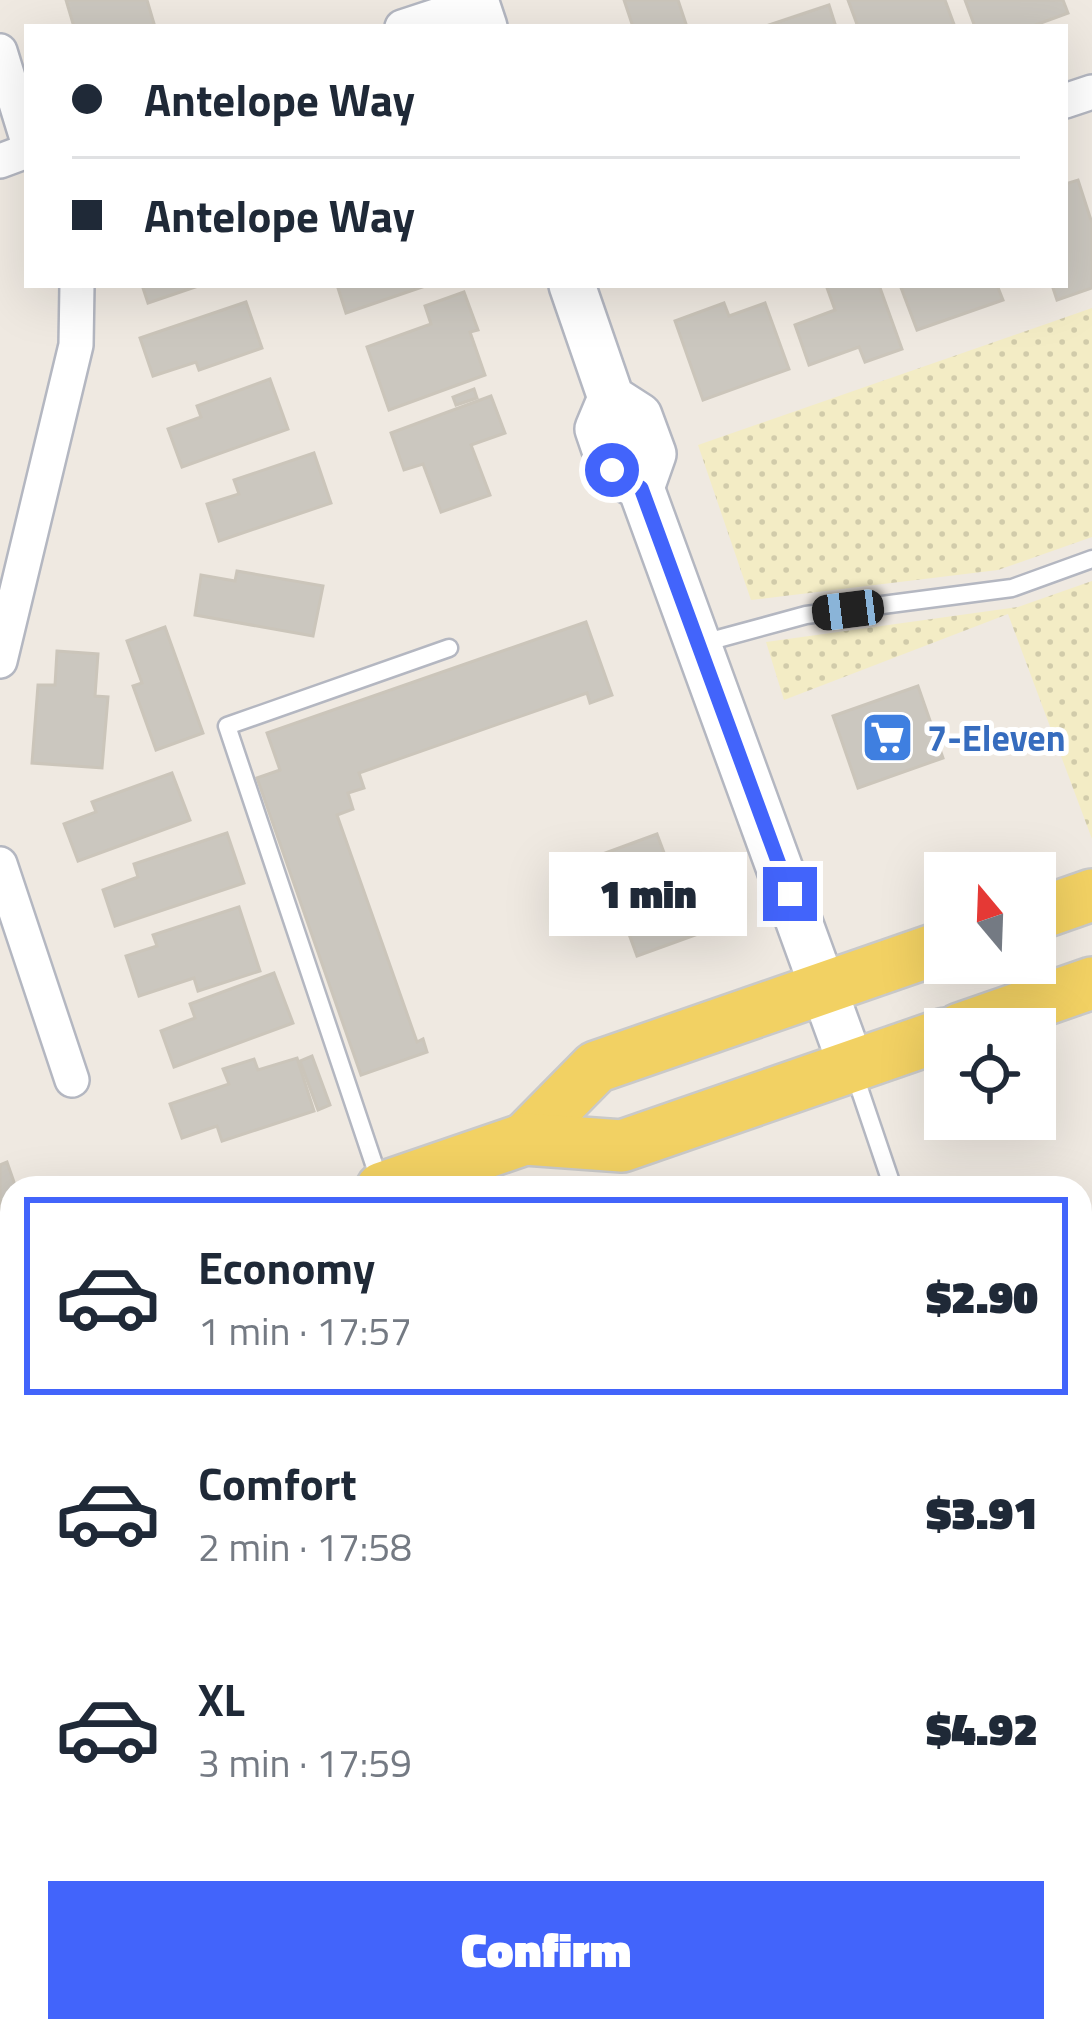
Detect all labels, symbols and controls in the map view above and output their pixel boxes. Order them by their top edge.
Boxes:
text: Antelope Way [144,65,415,133]
text: Antelope Way [144,181,415,249]
route start [585,443,639,497]
car [810,588,886,632]
supermarket icon: 7-Eleven [860,709,916,765]
place label: 7-Eleven [927,710,1066,765]
callout: 1 min [550,852,748,936]
north arrow [924,852,1056,984]
map controls [924,852,1056,1140]
text: 1 min [600,864,696,923]
route end [763,867,817,921]
button: locate [924,1008,1056,1140]
text: Economy [198,1233,375,1301]
icon: car [54,1242,162,1350]
text: $2.90 [926,1262,1038,1330]
text: 1 min · 17:57 [198,1301,412,1360]
text: Comfort [198,1449,357,1517]
icon: car [54,1458,162,1566]
text: $3.91 [926,1478,1038,1546]
text: 2 min · 17:58 [198,1517,412,1576]
text: XL [198,1665,245,1733]
icon: car [54,1674,162,1782]
text: $4.92 [926,1694,1038,1762]
text: 3 min · 17:59 [198,1733,412,1792]
button: Confirm [48,1881,1044,2019]

